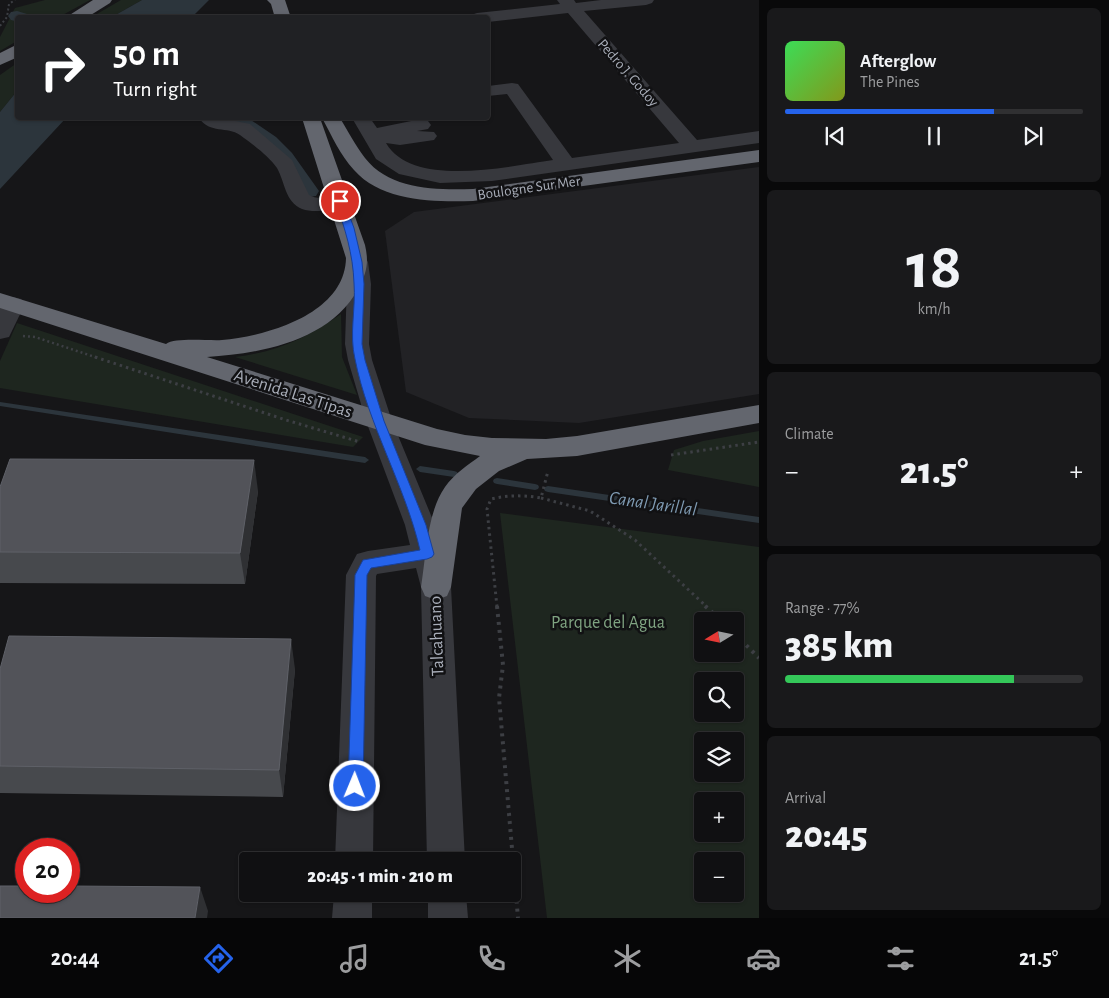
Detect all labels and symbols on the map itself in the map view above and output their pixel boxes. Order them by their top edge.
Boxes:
street label: Pedro J. Godoy [595,36,662,110]
street label: Boulogne Sur Mer [477,173,582,203]
pin [319,180,361,222]
street label: Avenida Las Tipas [232,366,354,422]
water label: Canal Jarillal [608,488,698,520]
street label: Talcahuano [427,595,447,676]
north arrow [694,612,744,662]
park label: Parque del Agua [551,614,665,632]
position arrow [328,759,380,811]
speed limit sign: 20 [15,838,80,903]

